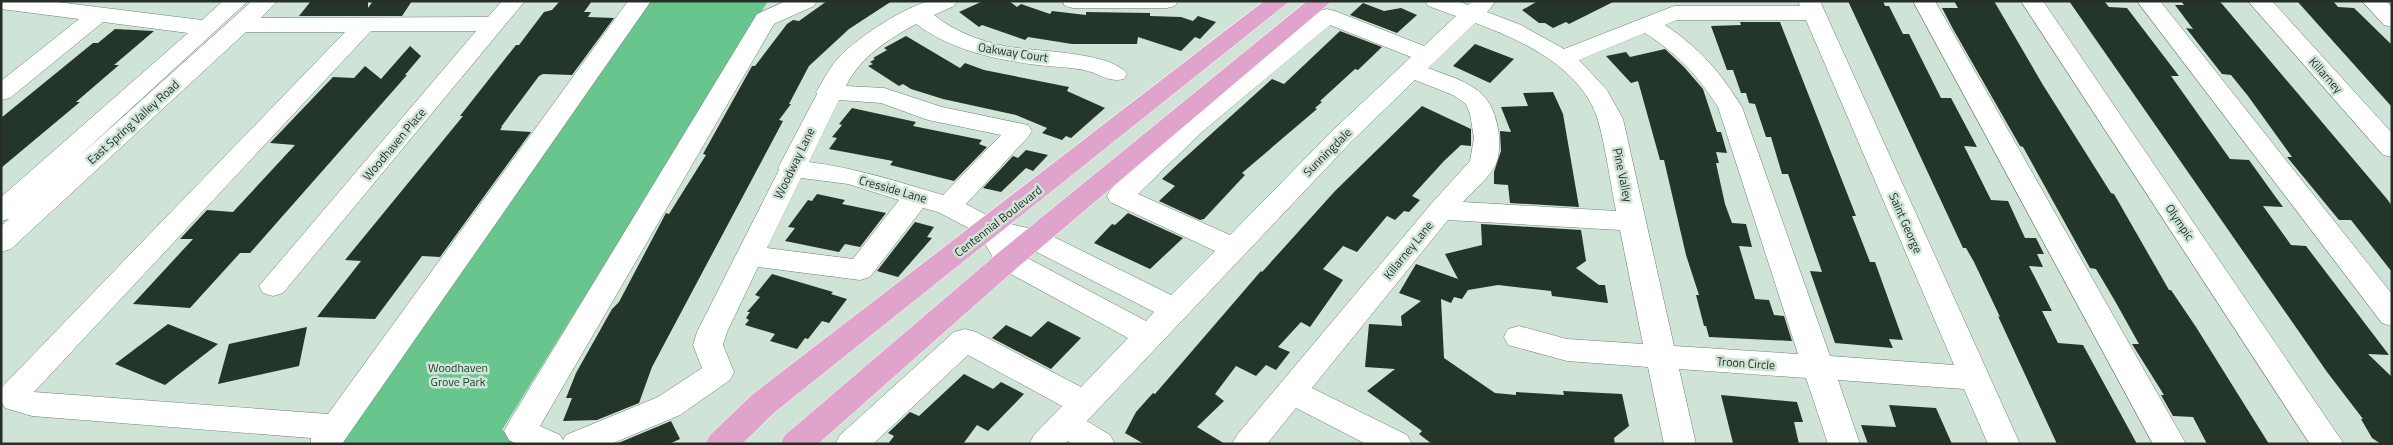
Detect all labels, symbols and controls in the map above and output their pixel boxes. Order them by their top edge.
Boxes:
street label: Oakway Court [977,37,1050,67]
street label: Killarney [2304,53,2348,98]
street label: East Spring Valley Road [83,75,183,169]
street label: Woodhaven Place [358,104,430,184]
street label: Sunningdale [1298,123,1356,181]
street label: Woodway Lane [769,124,819,202]
street label: Pine Valley [1608,146,1638,204]
street label: Cresside Lane [857,170,929,208]
street label: Centennial Boulevard [950,181,1046,261]
street label: Saint George [1884,190,1928,256]
street label: Olympic [2161,200,2199,244]
street label: Killarney Lane [1379,217,1437,283]
street label: Troon Circle [1716,351,1776,375]
park label: Woodhaven Grove Park [428,358,488,391]

